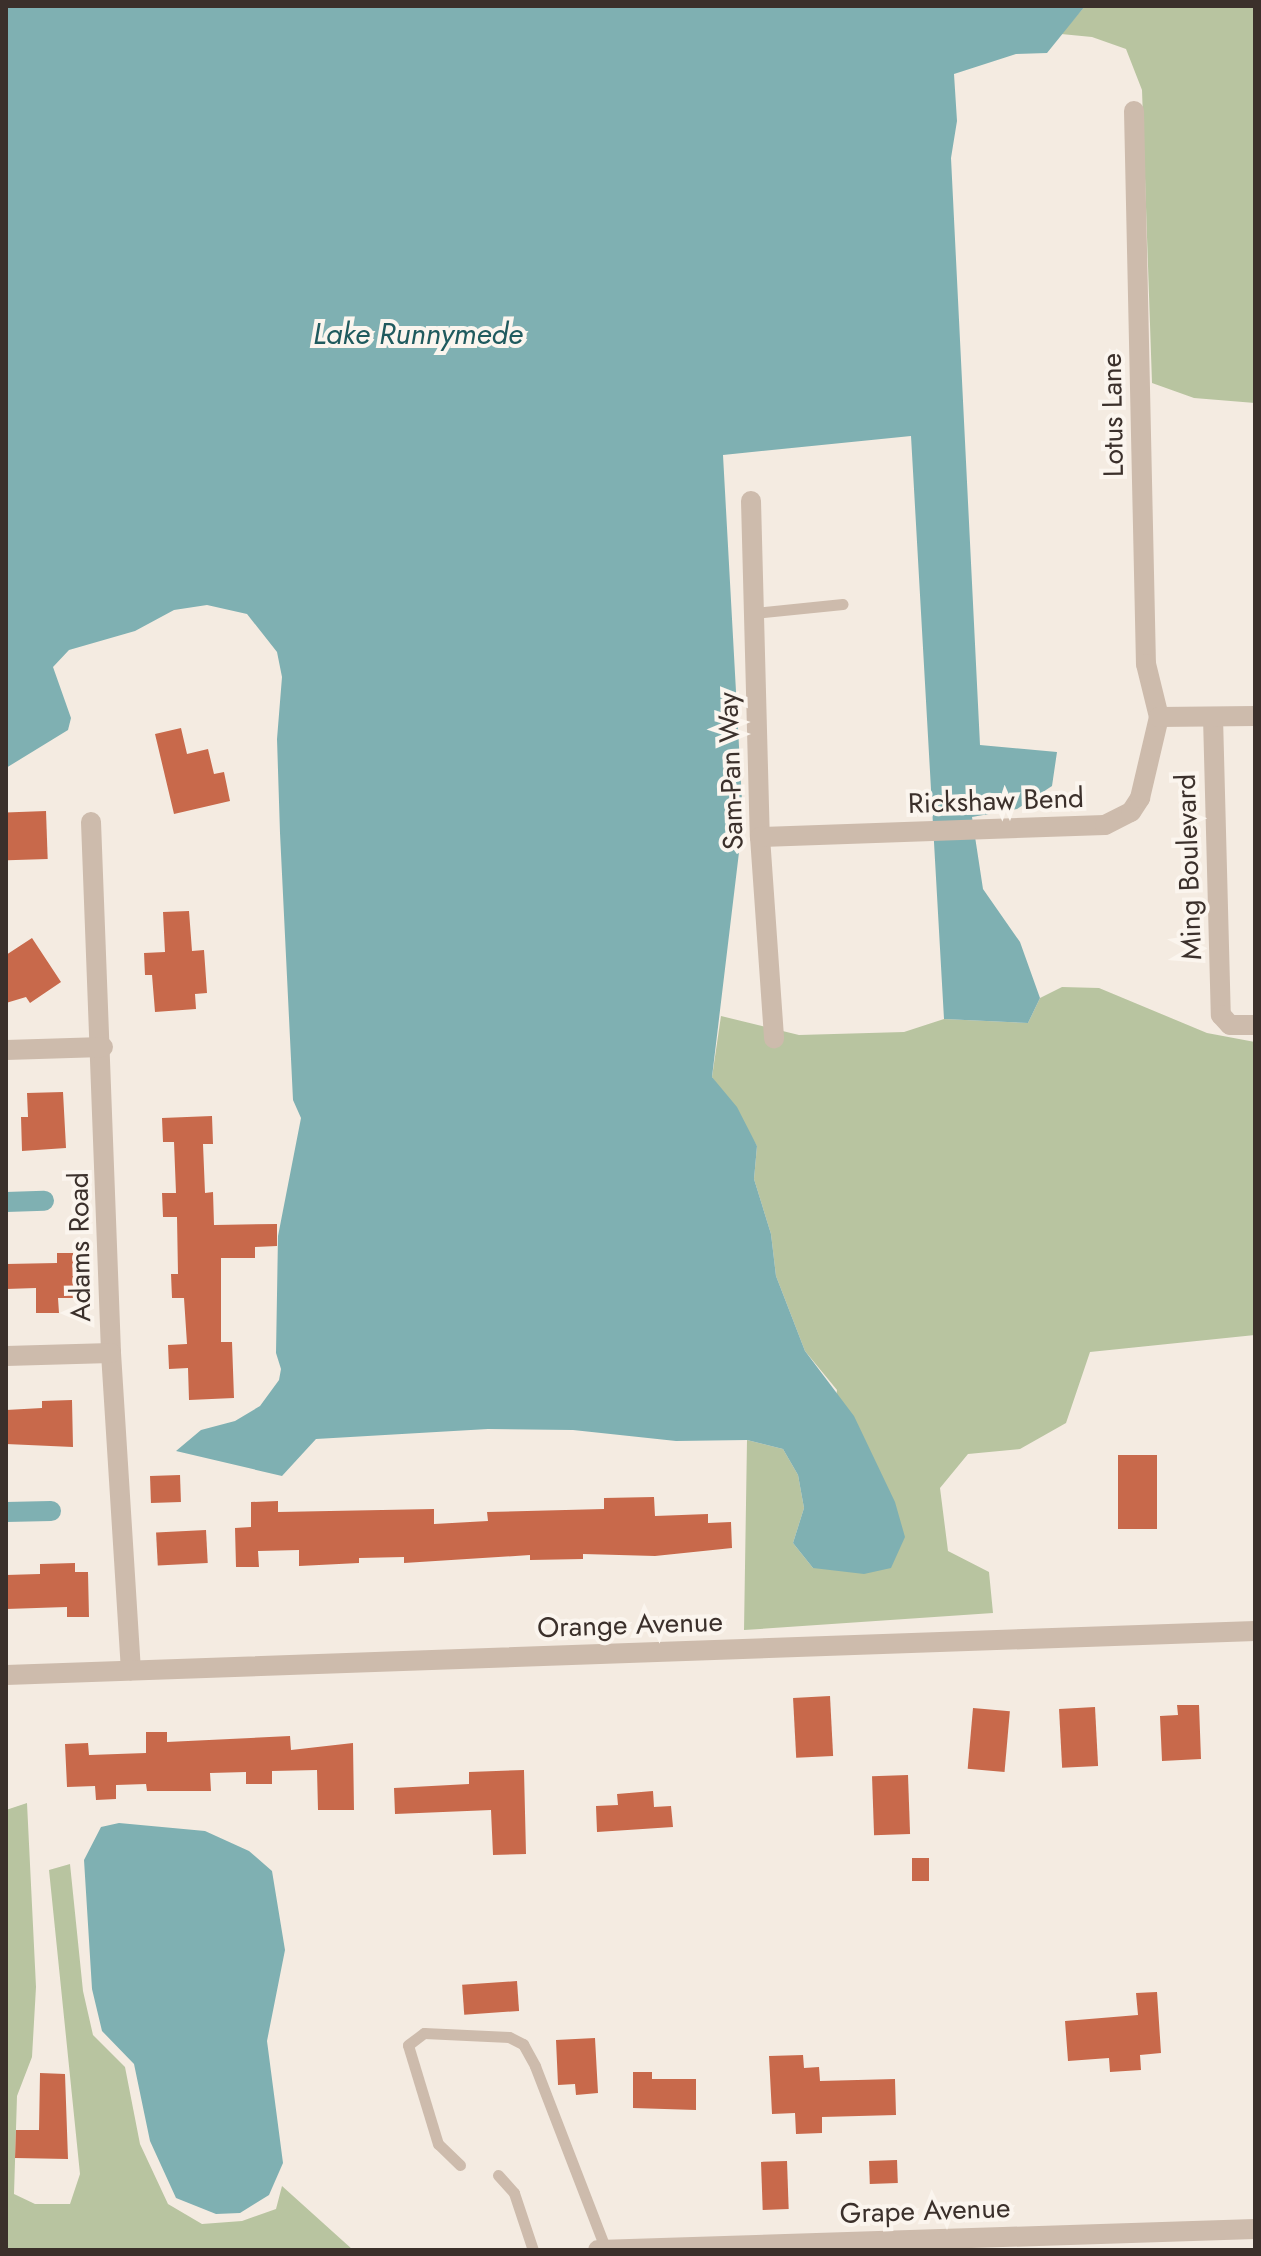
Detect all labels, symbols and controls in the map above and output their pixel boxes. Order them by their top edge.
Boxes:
water label: Lake Runnymede [313,316,523,352]
street label: Lotus Lane [1095,353,1131,477]
street label: Sam-Pan Way [711,691,751,851]
street label: Ming Boulevard [1169,773,1209,961]
street label: Rickshaw Bend [907,781,1085,821]
street label: Adams Road [62,1172,98,1322]
street label: Orange Avenue [537,1605,723,1645]
street label: Grape Avenue [839,2191,1011,2231]

